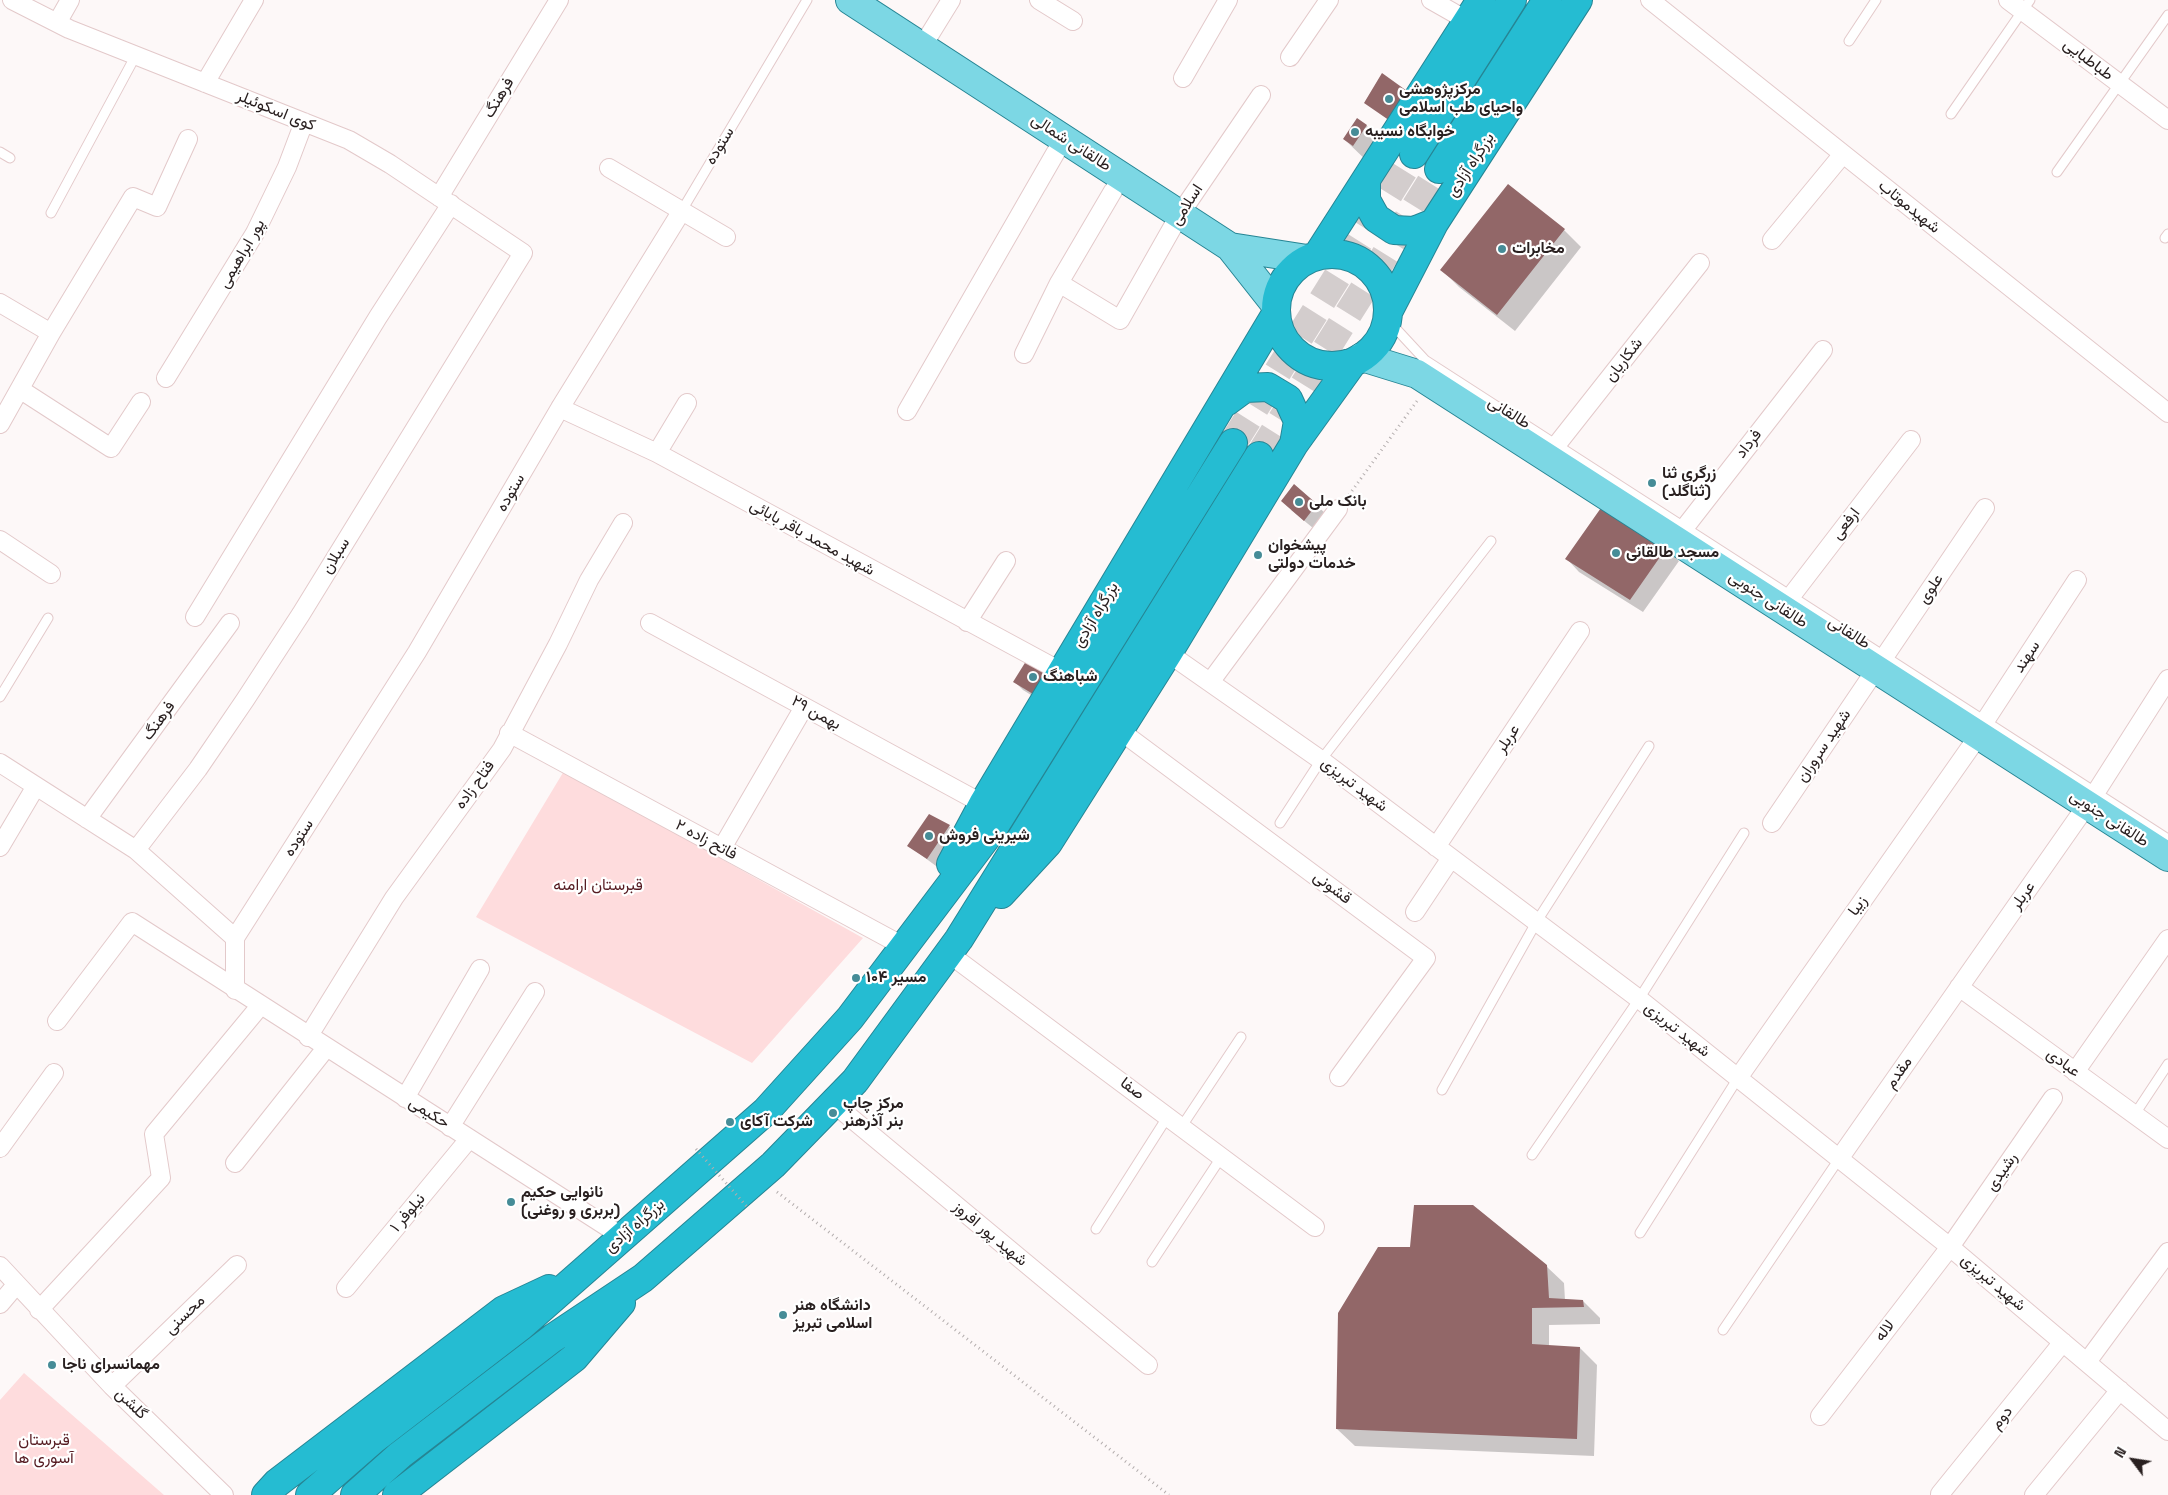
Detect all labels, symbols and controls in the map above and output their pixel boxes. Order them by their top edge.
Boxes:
street label: طباطبایی [2059,35,2117,85]
street label: فرهنگ [479,74,519,122]
place label: مرکزپژوهشی واحیای طب اسلامی [1399,80,1523,118]
street label: کوی اسکوئیلر [234,87,318,135]
marker: مرکزپژوهشی واحیای طب اسلامی [1383,93,1395,105]
street label: طالقانی شمالی [1027,110,1115,176]
place label: خوابگاه نسیبه [1365,122,1455,142]
street label: ستوده [701,124,739,168]
marker: خوابگاه نسیبه [1349,126,1361,138]
street label: بزرگراه آزادی [1443,129,1499,201]
street label: شهیدموتاب [1874,176,1944,238]
street label: اسلامی [1167,181,1207,229]
street label: پور ابراهیمی [215,216,269,292]
place label: مخابرات [1512,239,1565,259]
marker: مخابرات [1496,243,1508,255]
street label: شکاریان [1601,334,1647,386]
street label: طالقانی [1484,393,1534,433]
street label: فرداد [1732,426,1766,462]
place label: زرگری ثنا (ثناگلد) [1662,464,1716,502]
street label: ستوده [493,471,529,515]
marker: زرگری ثنا (ثناگلد) [1646,477,1658,489]
place label: بانک ملی [1309,492,1367,512]
street label: شهید محمد باقر بابائی [746,496,878,580]
marker: بانک ملی [1293,496,1305,508]
street label: ارفعی [1828,504,1864,544]
street label: سبلان [318,535,354,577]
place label: پیشخوان خدمات دولتی [1268,536,1356,574]
place label: مسجد طالقانی [1626,543,1719,563]
marker: مسجد طالقانی [1610,547,1622,559]
marker: پیشخوان خدمات دولتی [1252,549,1264,561]
street label: طالقانی جنوبی [1725,567,1811,633]
street label: علوی [1914,570,1948,608]
street label: بزرگراه آزادی [1069,579,1123,651]
street label: طالقانی [1824,612,1874,654]
street label: سهند [2010,637,2044,677]
place label: شباهنگ [1043,667,1098,687]
marker: شباهنگ [1027,671,1039,683]
street label: ۲۹ بهمن [788,692,844,734]
street label: فرهنگ [138,698,180,744]
street label: شهید سروران [1793,706,1855,786]
street label: عربلر [1492,721,1524,757]
street label: شهید تبریزی [1317,754,1391,816]
street label: فتاح زاده [451,757,499,813]
street label: طالقانی جنوبی [2066,786,2152,852]
street label: ستوده [280,816,318,860]
street label: فاتح زاده ۲ [672,816,740,864]
place label: شیرینی فروش [939,826,1030,846]
marker: شیرینی فروش [923,830,935,842]
street label: قشونی [1309,867,1355,909]
park label: قبرستان ارامنه [553,876,643,896]
street label: عربلر [2006,878,2040,914]
street label: زیبا [1844,892,1872,920]
place label: مسیر ۱۰۴ [866,968,926,988]
marker: مسیر ۱۰۴ [850,972,862,984]
street label: شهید تبریزی [1640,998,1714,1062]
street label: عبادی [2042,1044,2084,1082]
street label: مقدم [1881,1053,1917,1093]
street label: صفا [1116,1074,1148,1104]
street label: حکیمی [405,1093,453,1133]
place label: مرکز چاپ بنر آذرهنر [843,1094,904,1132]
marker: مرکز چاپ بنر آذرهنر [827,1107,839,1119]
place label: شرکت آکای [740,1112,813,1132]
marker: شرکت آکای [724,1116,736,1128]
street label: رشیدی [1982,1149,2022,1195]
place label: نانوایی حکیم (بربری و روغنی) [521,1183,620,1221]
street label: نیلوفر ۱ [386,1190,430,1236]
street label: بزرگراه آزادی [601,1195,669,1257]
marker: نانوایی حکیم (بربری و روغنی) [505,1196,517,1208]
street label: شهید پور افروز [949,1197,1031,1271]
street label: شهید تبریزی [1957,1250,2029,1316]
street label: محسنی [161,1291,209,1339]
place label: دانشگاه هنر اسلامی تبریز [793,1296,872,1334]
marker: دانشگاه هنر اسلامی تبریز [777,1309,789,1321]
street label: لاله [1871,1316,1899,1346]
place label: مهمانسرای ناجا [62,1355,160,1375]
marker: مهمانسرای ناجا [46,1359,58,1371]
street label: گلشن [111,1384,151,1424]
street label: دوم [1987,1403,2017,1433]
park label: قبرستان آسوری ها [14,1431,74,1469]
north arrow [2108,1435,2158,1485]
text: N [2110,1444,2130,1461]

